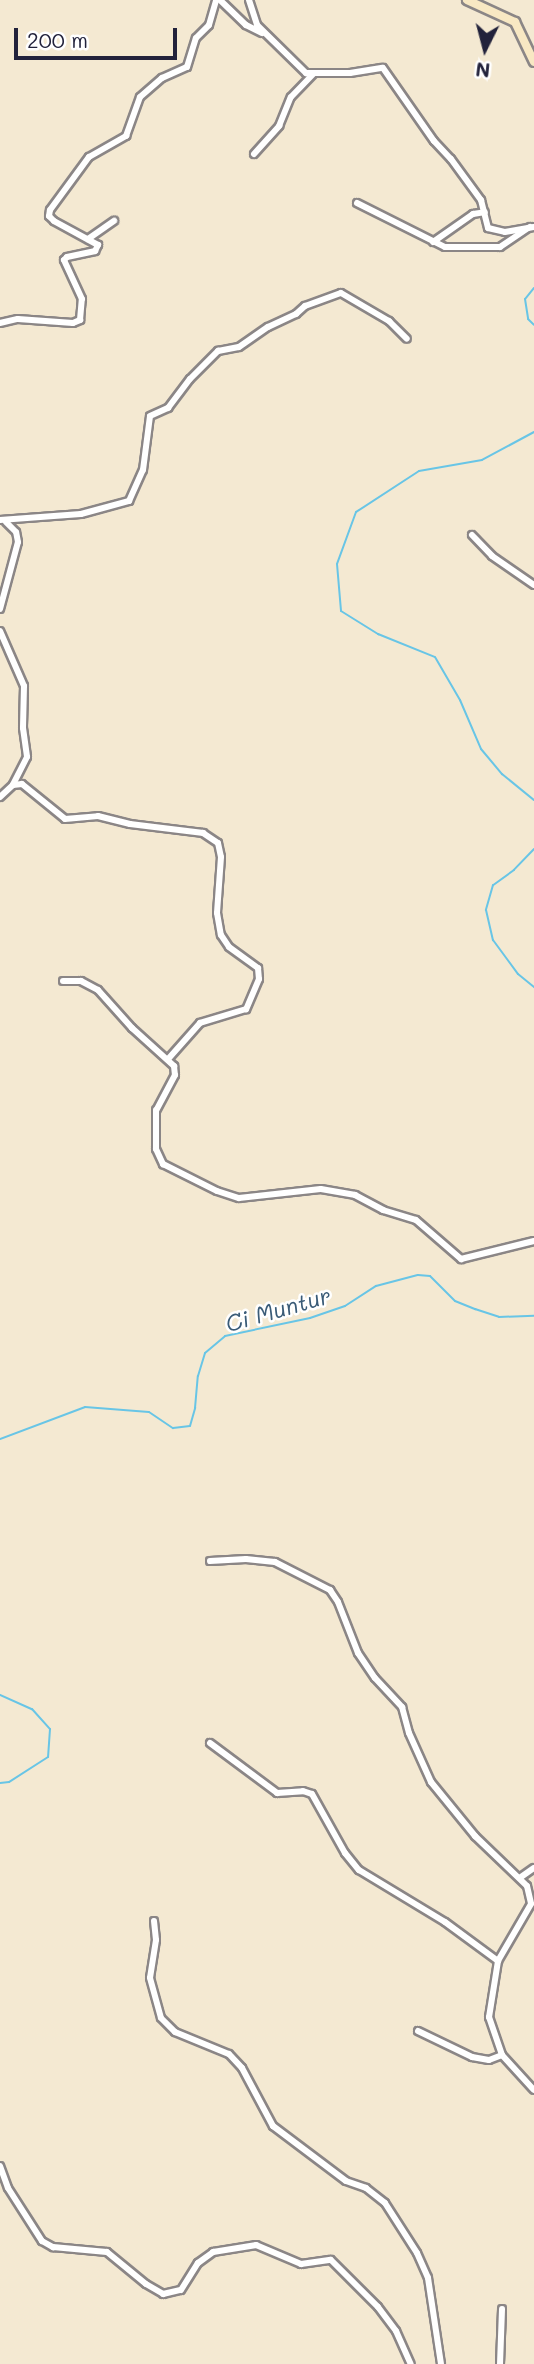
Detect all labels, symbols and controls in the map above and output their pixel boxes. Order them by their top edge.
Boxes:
scale bar [18,14,180,58]
north arrow [450,14,520,84]
text: 200 m [27,26,88,53]
text: N [474,57,491,84]
water label: Ci Muntur [222,1281,334,1337]

